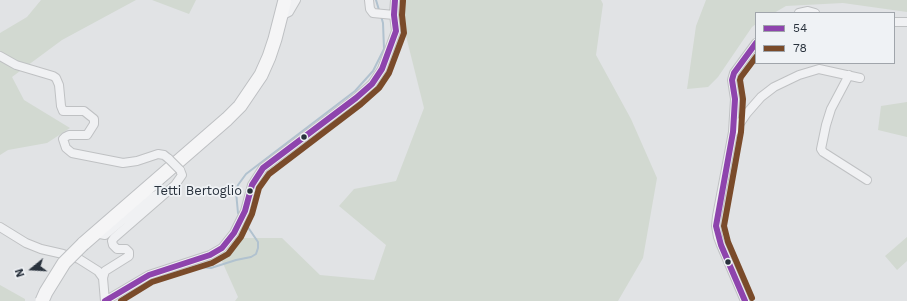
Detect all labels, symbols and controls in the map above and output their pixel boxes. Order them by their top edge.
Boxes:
legend [755,12,895,64]
text: 54 [793,21,807,35]
text: 78 [793,41,807,55]
unlabelled marker [299,132,309,142]
place label: Tetti Bertoglio [154,183,242,199]
marker: Tetti Bertoglio [245,186,255,196]
north arrow [12,249,52,289]
unlabelled marker [723,257,733,267]
text: N [13,267,28,279]

